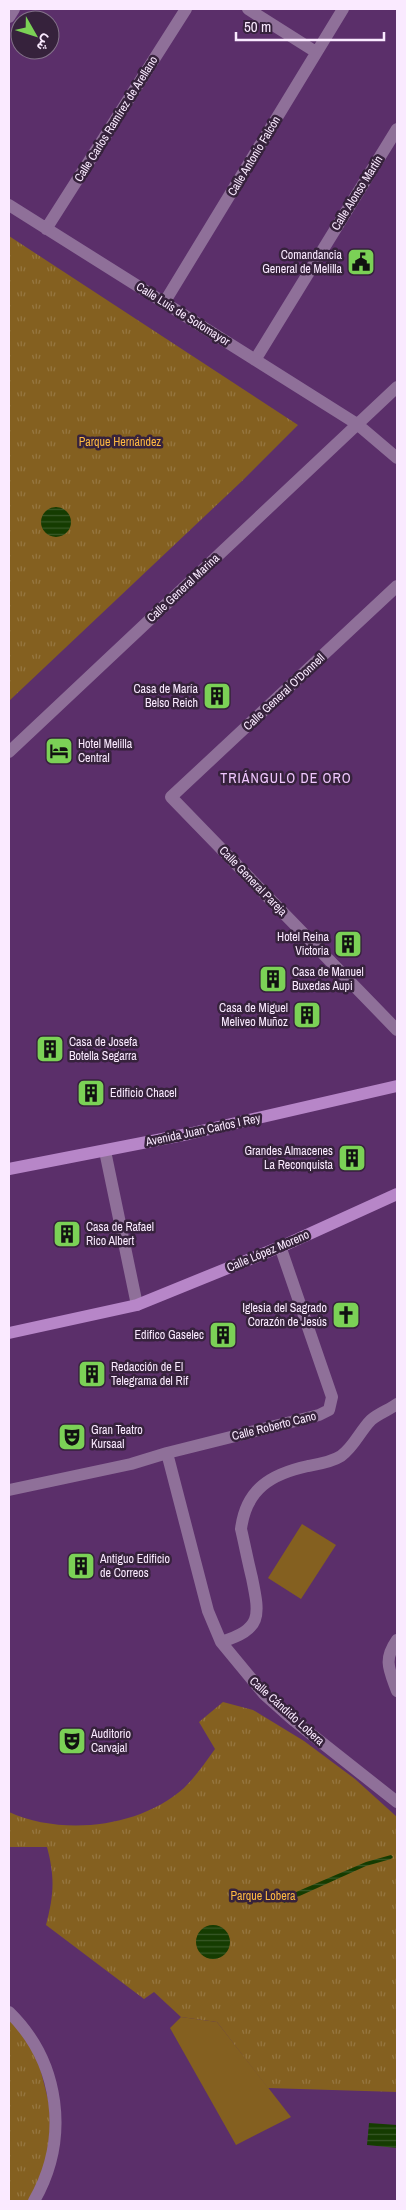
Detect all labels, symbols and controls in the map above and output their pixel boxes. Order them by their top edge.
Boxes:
north arrow [10,10,60,60]
scale bar [236,10,384,42]
text: 50 m [244,16,271,37]
text: ش [33,31,57,56]
street label: Calle Carlos Ramírez de Arellano [71,53,161,185]
street label: Calle Antonio Falcón [224,113,284,199]
street label: Calle Alonso Martín [328,153,386,233]
place label: Comandancia General de Melilla [262,247,343,277]
public building icon: Comandancia General de Melilla [346,247,376,277]
street label: Calle Luis de Sotomayor [133,279,234,350]
park label: Parque Hernández [79,434,161,450]
street label: Calle General Marina [143,550,223,626]
street label: Calle General O'Donnell [240,650,328,734]
place label: Casa de María Belso Reich [133,681,199,711]
building icon: Casa de María Belso Reich [202,681,232,711]
hotel icon: Hotel Melilla Central [44,736,74,766]
place label: Hotel Melilla Central [78,736,133,766]
district label: TRIÁNGULO DE ORO [220,769,352,787]
street label: Calle General Pareja [216,843,291,920]
place label: Hotel Reina Victoria [277,929,330,959]
building icon: Hotel Reina Victoria [333,929,363,959]
building icon: Casa de Manuel Buxedas Aupi [258,964,288,994]
place label: Casa de Manuel Buxedas Aupi [292,964,364,994]
place label: Casa de Miguel Meliveo Muñoz [219,1000,288,1030]
building icon: Casa de Miguel Meliveo Muñoz [292,1000,322,1030]
building icon: Casa de Josefa Botella Segarra [35,1034,65,1064]
place label: Casa de Josefa Botella Segarra [69,1034,138,1064]
building icon: Edificio Chacel [76,1078,106,1108]
place label: Edificio Chacel [110,1085,177,1101]
street label: Avenida Juan Carlos I Rey [143,1110,262,1150]
place label: Grandes Almacenes La Reconquista [244,1143,334,1173]
building icon: Grandes Almacenes La Reconquista [337,1143,367,1173]
building icon: Casa de Rafael Rico Albert [52,1219,82,1249]
place label: Casa de Rafael Rico Albert [86,1219,154,1249]
street label: Calle López Moreno [224,1226,312,1276]
place label: Iglesia del Sagrado Corazón de Jesús [242,1300,327,1330]
church icon: Iglesia del Sagrado Corazón de Jesús [331,1300,361,1330]
building icon: Edifico Gaselec [208,1320,238,1350]
place label: Edifico Gaselec [135,1327,204,1343]
building icon: Redacción de El Telegrama del Rif [77,1359,107,1389]
place label: Redacción de El Telegrama del Rif [111,1359,188,1389]
street label: Calle Roberto Cano [230,1408,318,1444]
theatre icon: Gran Teatro Kursaal [57,1422,87,1452]
place label: Gran Teatro Kursaal [91,1422,143,1452]
building icon: Antiguo Edificio de Correos [66,1551,96,1581]
place label: Antiguo Edificio de Correos [99,1551,170,1581]
street label: Calle Cándido Lobera [246,1673,328,1749]
theatre icon: Auditorio Carvajal [57,1726,87,1756]
place label: Auditorio Carvajal [90,1726,131,1756]
park label: Parque Lobera [230,1888,296,1904]

